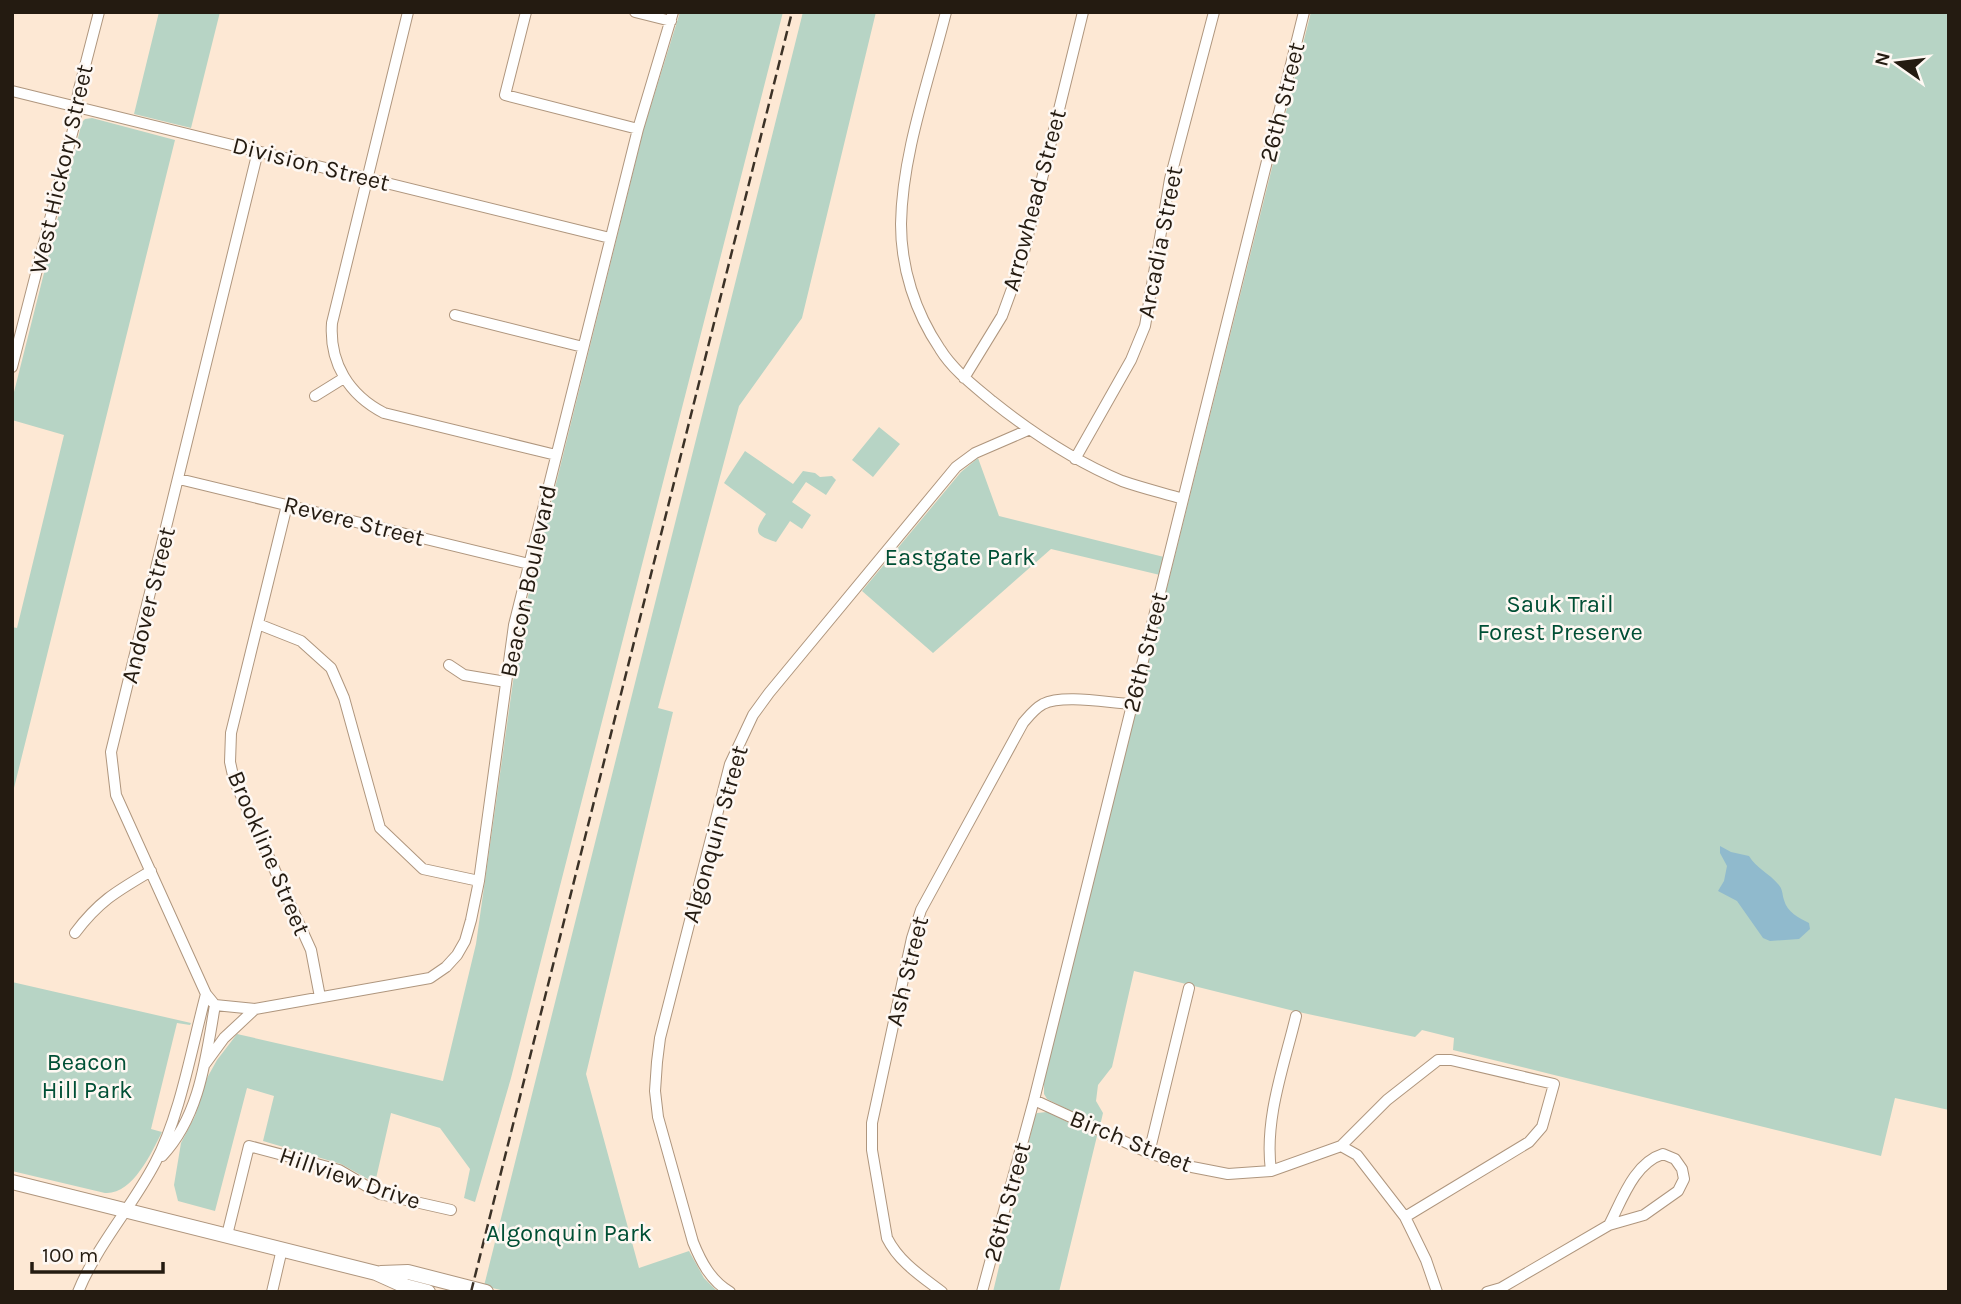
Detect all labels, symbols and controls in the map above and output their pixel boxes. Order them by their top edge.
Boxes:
north arrow [1863,28,1933,98]
street label: 26th Street [1254,39,1310,165]
text: N [1870,50,1895,68]
street label: West Hickory Street [23,62,99,276]
street label: Arrowhead Street [996,106,1072,294]
street label: Division Street [229,131,393,197]
street label: Arcadia Street [1132,164,1188,320]
street label: Beacon Boulevard [494,482,562,680]
street label: Revere Street [281,490,427,552]
street label: Andover Street [115,524,181,686]
park label: Eastgate Park [885,543,1035,571]
street label: 26th Street [1117,589,1173,715]
park label: Sauk Trail Forest Preserve [1477,590,1643,646]
street label: Algonquin Street [676,742,754,926]
street label: Brookline Street [222,767,316,939]
street label: Ash Street [880,913,934,1029]
park label: Beacon Hill Park [41,1048,133,1104]
street label: Birch Street [1066,1104,1196,1178]
street label: 26th Street [978,1139,1036,1265]
street label: Hillview Drive [276,1141,424,1215]
park label: Algonquin Park [486,1219,652,1247]
scale bar [32,1230,163,1274]
text: 100 m [42,1243,99,1267]

